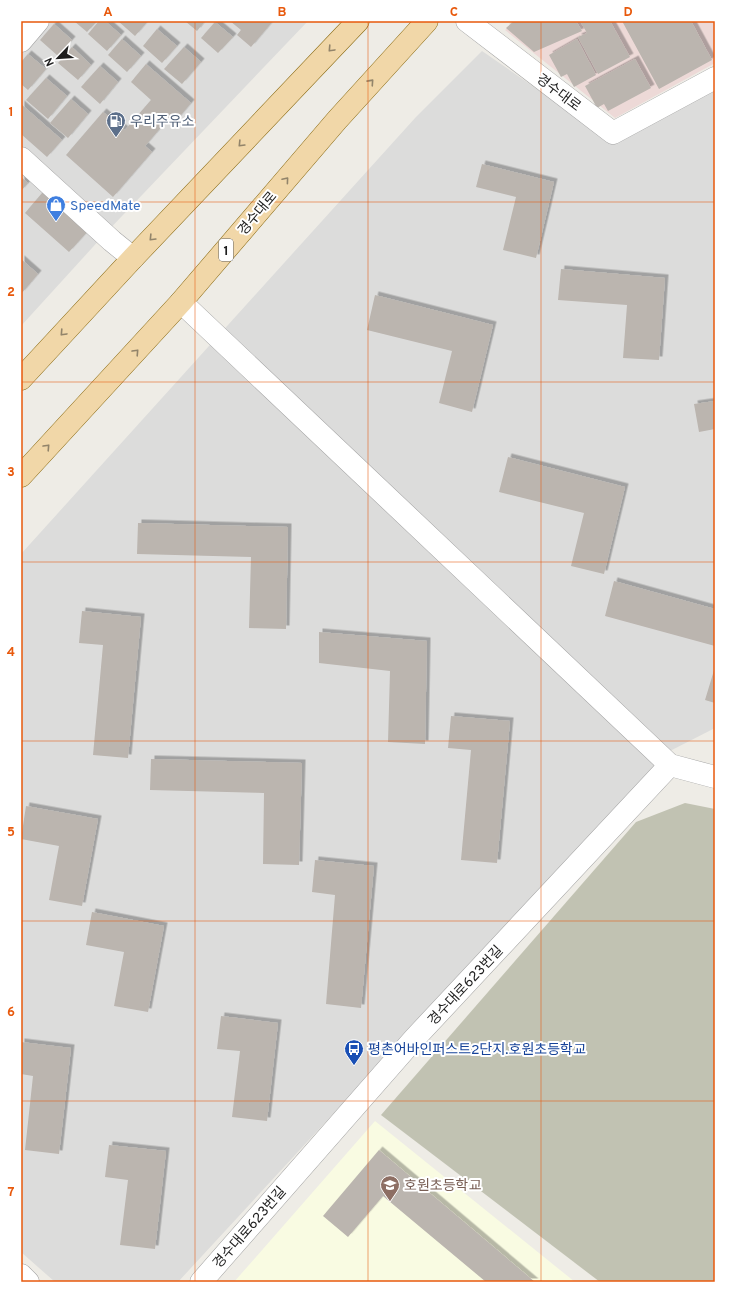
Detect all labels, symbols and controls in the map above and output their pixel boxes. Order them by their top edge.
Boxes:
text: A [103,5,113,21]
text: B [278,5,287,21]
text: C [450,5,458,21]
text: D [623,5,633,21]
north arrow [38,38,78,78]
one-way arrow [328,44,336,52]
text: N [42,55,58,68]
street label: 경수대로 [532,71,584,116]
one-way arrow [366,79,374,87]
text: 1 [8,105,14,121]
fuel station icon: 우리주유소 [105,110,127,138]
place label: 우리주유소 [130,114,195,131]
one-way arrow [239,139,246,147]
one-way arrow [281,177,288,184]
street label: 경수대로 [235,189,281,239]
shop icon: SpeedMate [45,194,67,222]
place label: SpeedMate [70,198,141,215]
one-way arrow [149,233,157,241]
road number: 1 [219,239,233,261]
text: 2 [7,285,15,301]
one-way arrow [61,328,68,336]
one-way arrow [131,349,138,357]
one-way arrow [43,444,50,452]
text: 3 [7,465,15,481]
text: 4 [7,645,15,661]
text: 5 [7,825,15,841]
street label: 경수대로623번길 [425,943,507,1029]
text: 6 [7,1005,15,1021]
bus stop icon: 평촌어바인퍼스트2단지.호원초등학교 [343,1038,365,1066]
place label: 평촌어바인퍼스트2단지.호원초등학교 [368,1041,586,1059]
school or university icon: 호원초등학교 [379,1174,401,1202]
place label: 호원초등학교 [404,1177,481,1195]
street label: 경수대로623번길 [210,1184,290,1272]
text: 7 [8,1185,15,1201]

